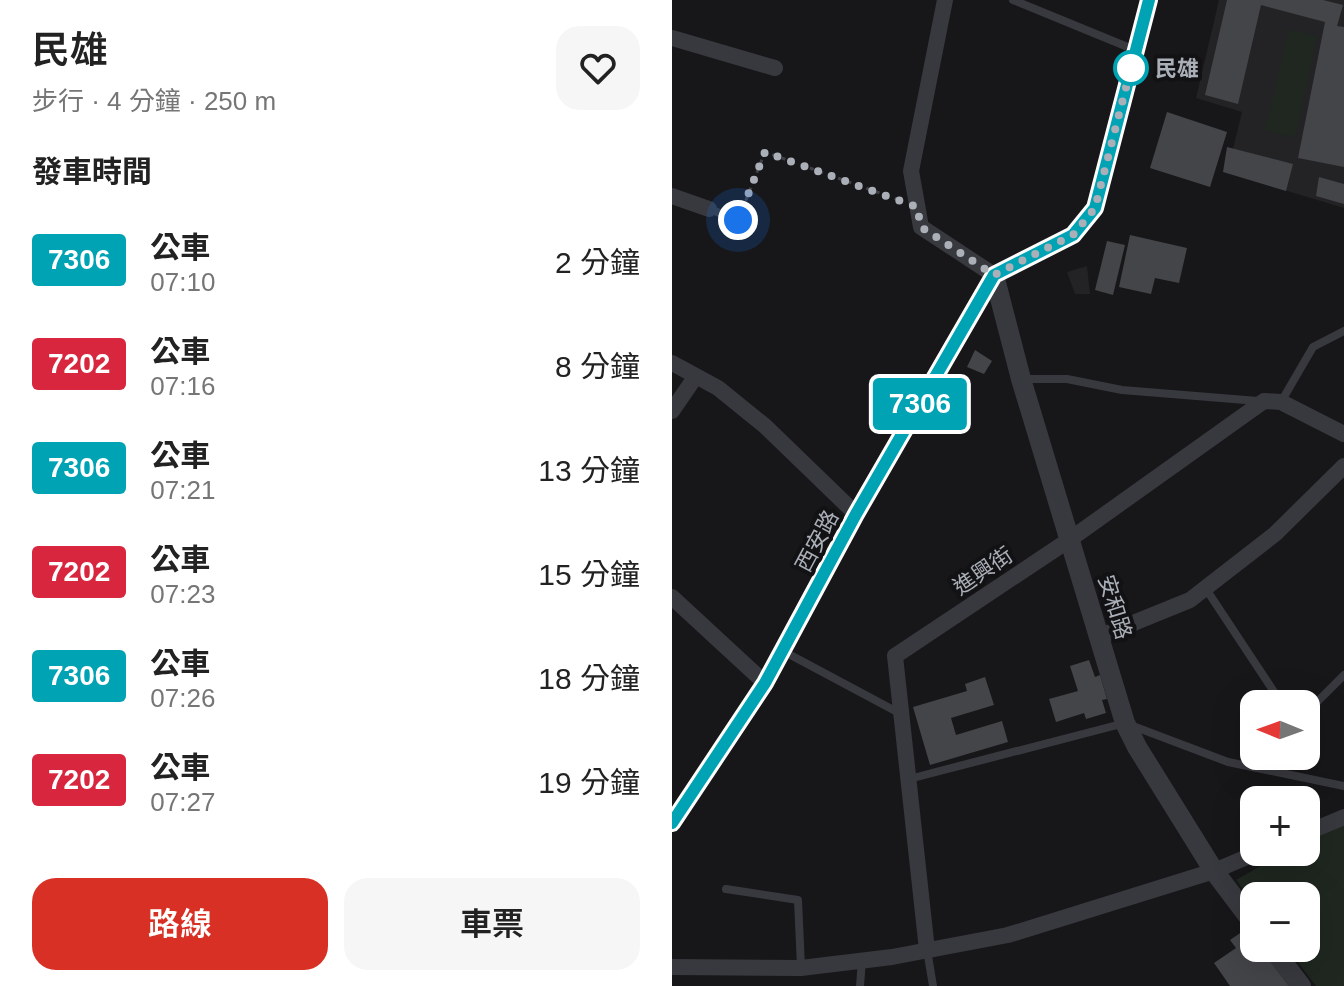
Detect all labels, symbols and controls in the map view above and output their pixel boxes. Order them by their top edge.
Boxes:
button: heart [556,26,640,110]
text: 民雄 [32,29,108,71]
marker: 民雄 [1114,51,1148,85]
place label: 民雄 [1155,56,1199,81]
text: 步行 · 4 分鐘 · 250 m [32,86,276,116]
text: 發車時間 [32,155,152,188]
your location [718,200,758,240]
text: 公車 [150,231,210,264]
text: 7306 [48,244,110,275]
text: 2 分鐘 [555,246,640,279]
text: 07:10 [150,267,215,297]
text: 公車 [150,335,210,368]
text: 7202 [48,348,110,379]
text: 8 分鐘 [555,350,640,383]
text: 07:16 [150,371,215,401]
line badge: 7306 [864,378,976,430]
text: 7306 [889,388,951,419]
text: 公車 [150,439,210,472]
text: 7306 [48,452,110,483]
text: 13 分鐘 [538,454,640,487]
text: 07:21 [150,475,215,505]
street label: 西安路 [790,506,844,576]
street label: 進興街 [949,542,1017,600]
text: 公車 [150,543,210,576]
text: 7202 [48,556,110,587]
text: 15 分鐘 [538,558,640,591]
street label: 安和路 [1093,572,1137,642]
text: 07:23 [150,579,215,609]
text: 公車 [150,647,210,680]
text: 7306 [48,660,110,691]
text: 18 分鐘 [538,662,640,695]
text: 07:26 [150,683,215,713]
north arrow [1240,690,1320,770]
map controls [1240,690,1320,962]
text: 公車 [150,751,210,784]
text: 7202 [48,764,110,795]
text: 19 分鐘 [538,766,640,799]
button: + [1240,786,1320,866]
text: 07:27 [150,787,215,817]
button: 路線 [32,878,328,970]
button: 車票 [344,878,640,970]
button: − [1240,882,1320,962]

